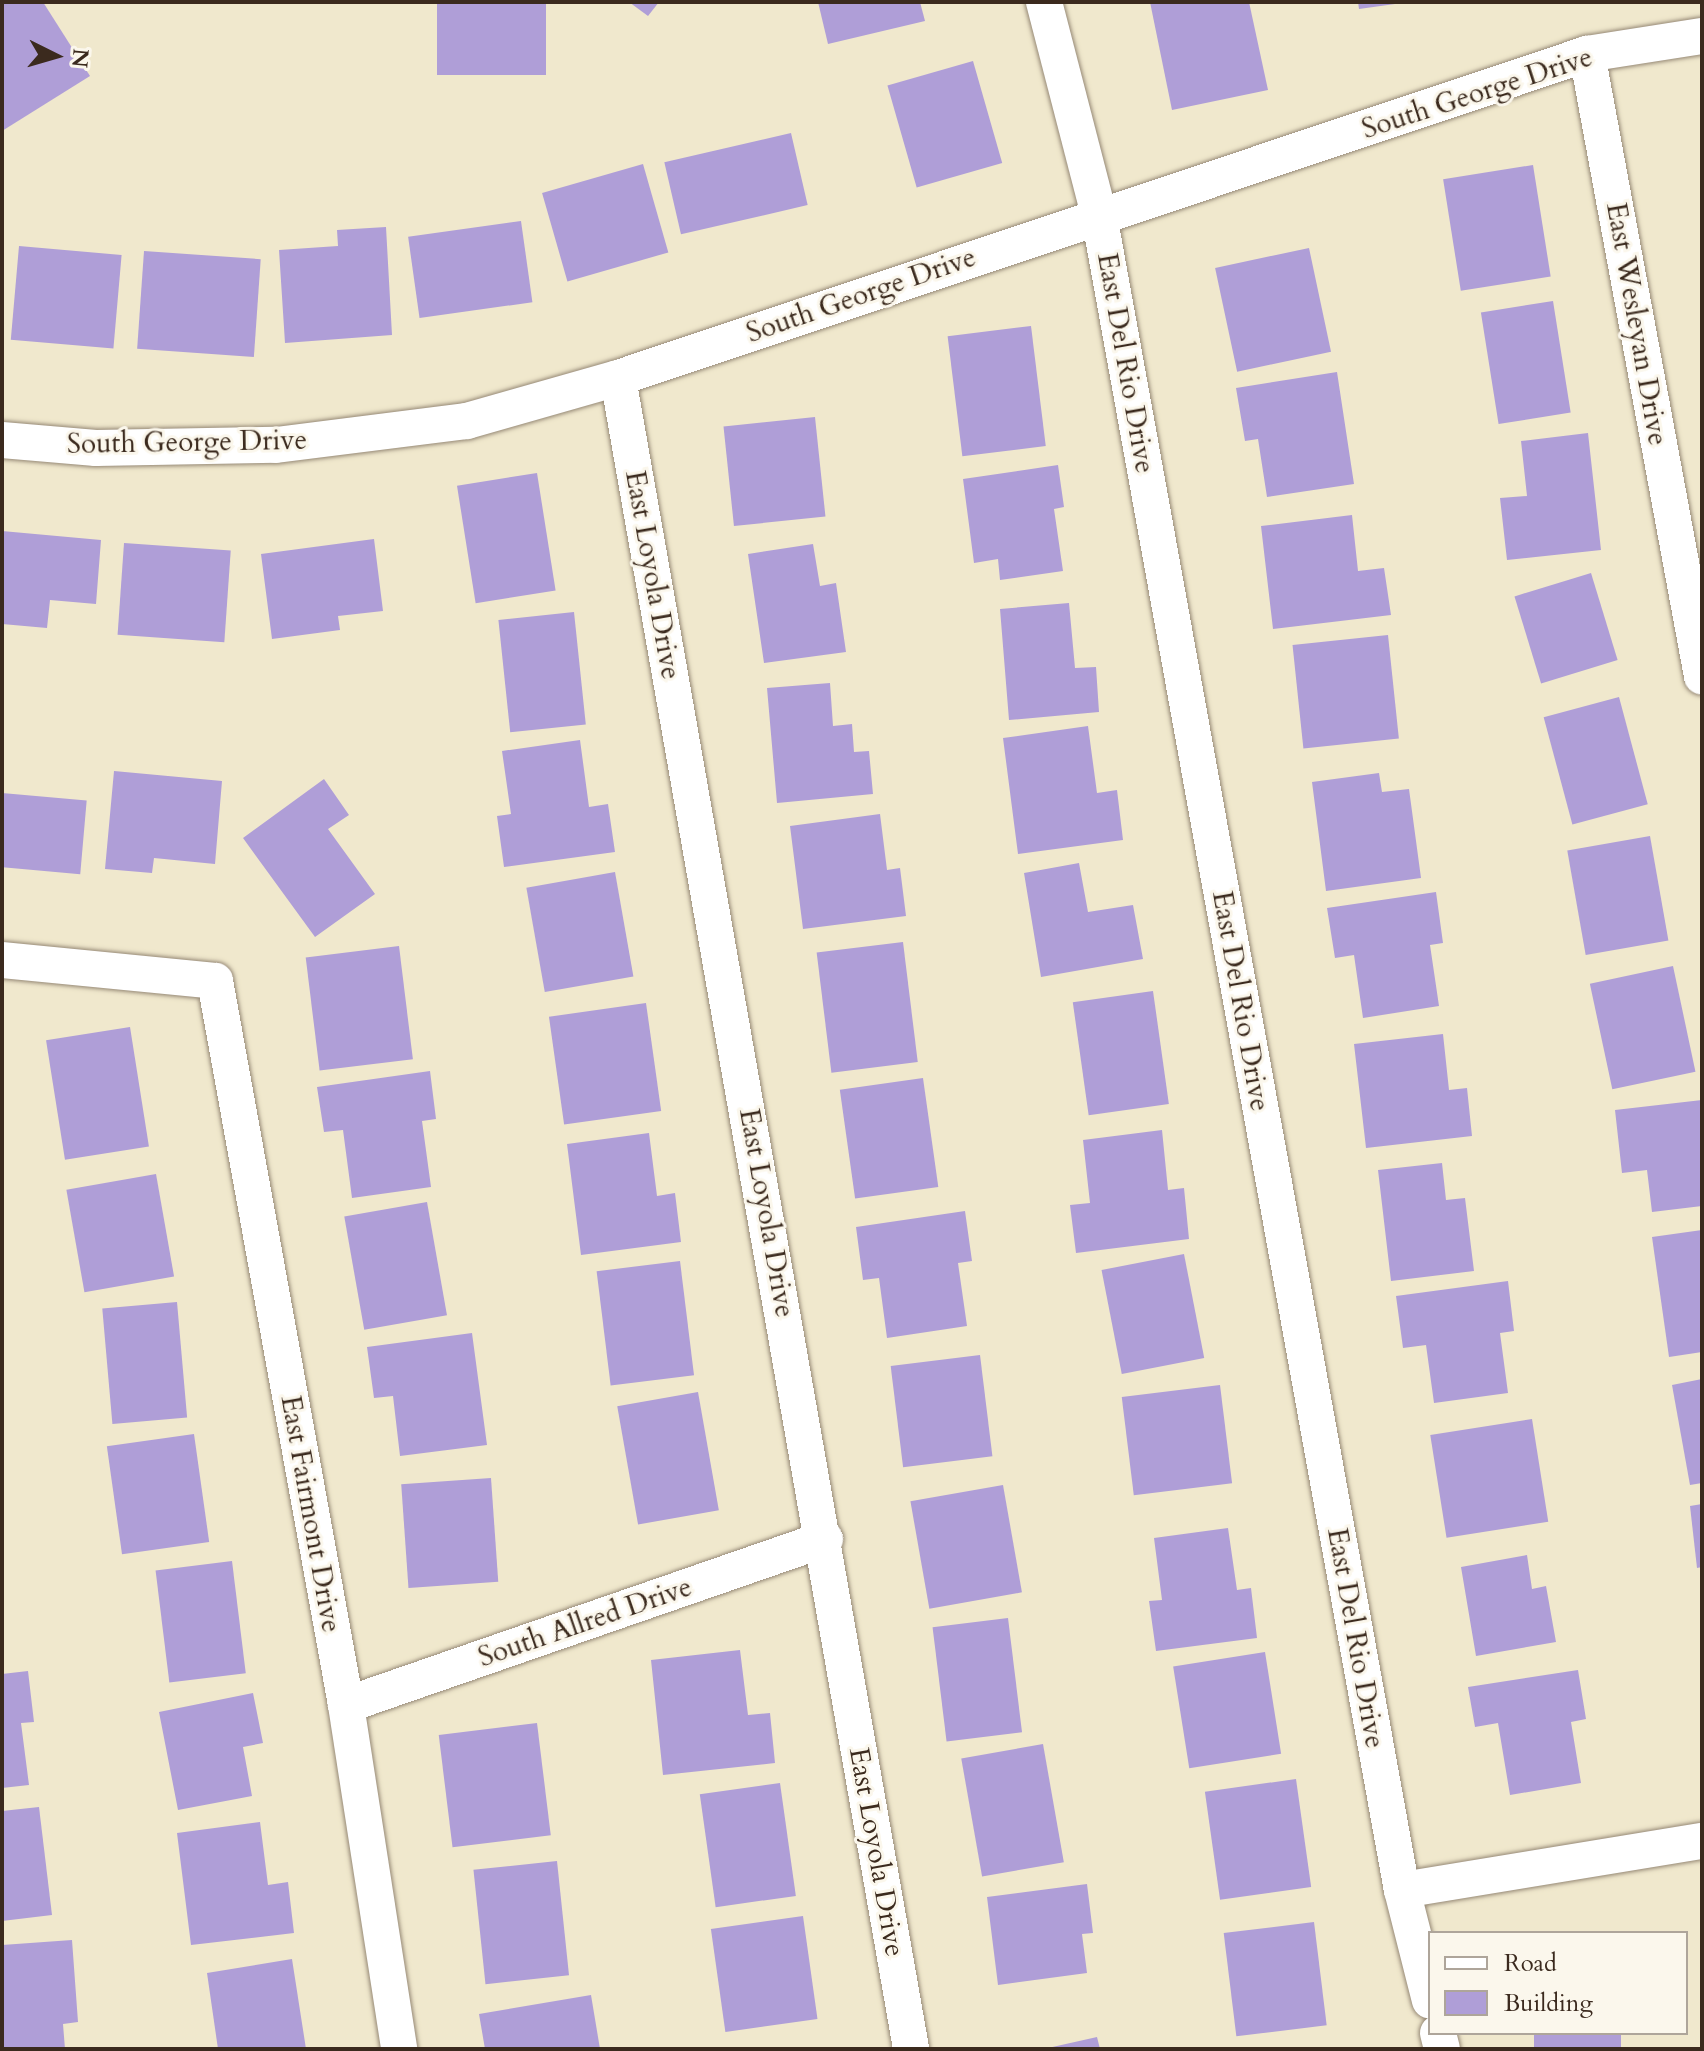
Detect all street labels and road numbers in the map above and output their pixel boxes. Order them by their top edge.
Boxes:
street label: South George Drive [1358,40,1596,146]
street label: East Wesleyan Drive [1599,200,1675,448]
street label: South George Drive [742,240,980,350]
street label: East Del Rio Drive [1090,250,1162,476]
street label: South George Drive [67,423,307,461]
street label: East Loyola Drive [618,468,688,682]
street label: East Del Rio Drive [1205,888,1277,1114]
street label: East Loyola Drive [732,1106,802,1320]
street label: East Fairmont Drive [274,1393,348,1635]
street label: East Del Rio Drive [1320,1525,1392,1751]
street label: South Allred Drive [474,1570,696,1674]
street label: East Loyola Drive [842,1745,912,1959]

